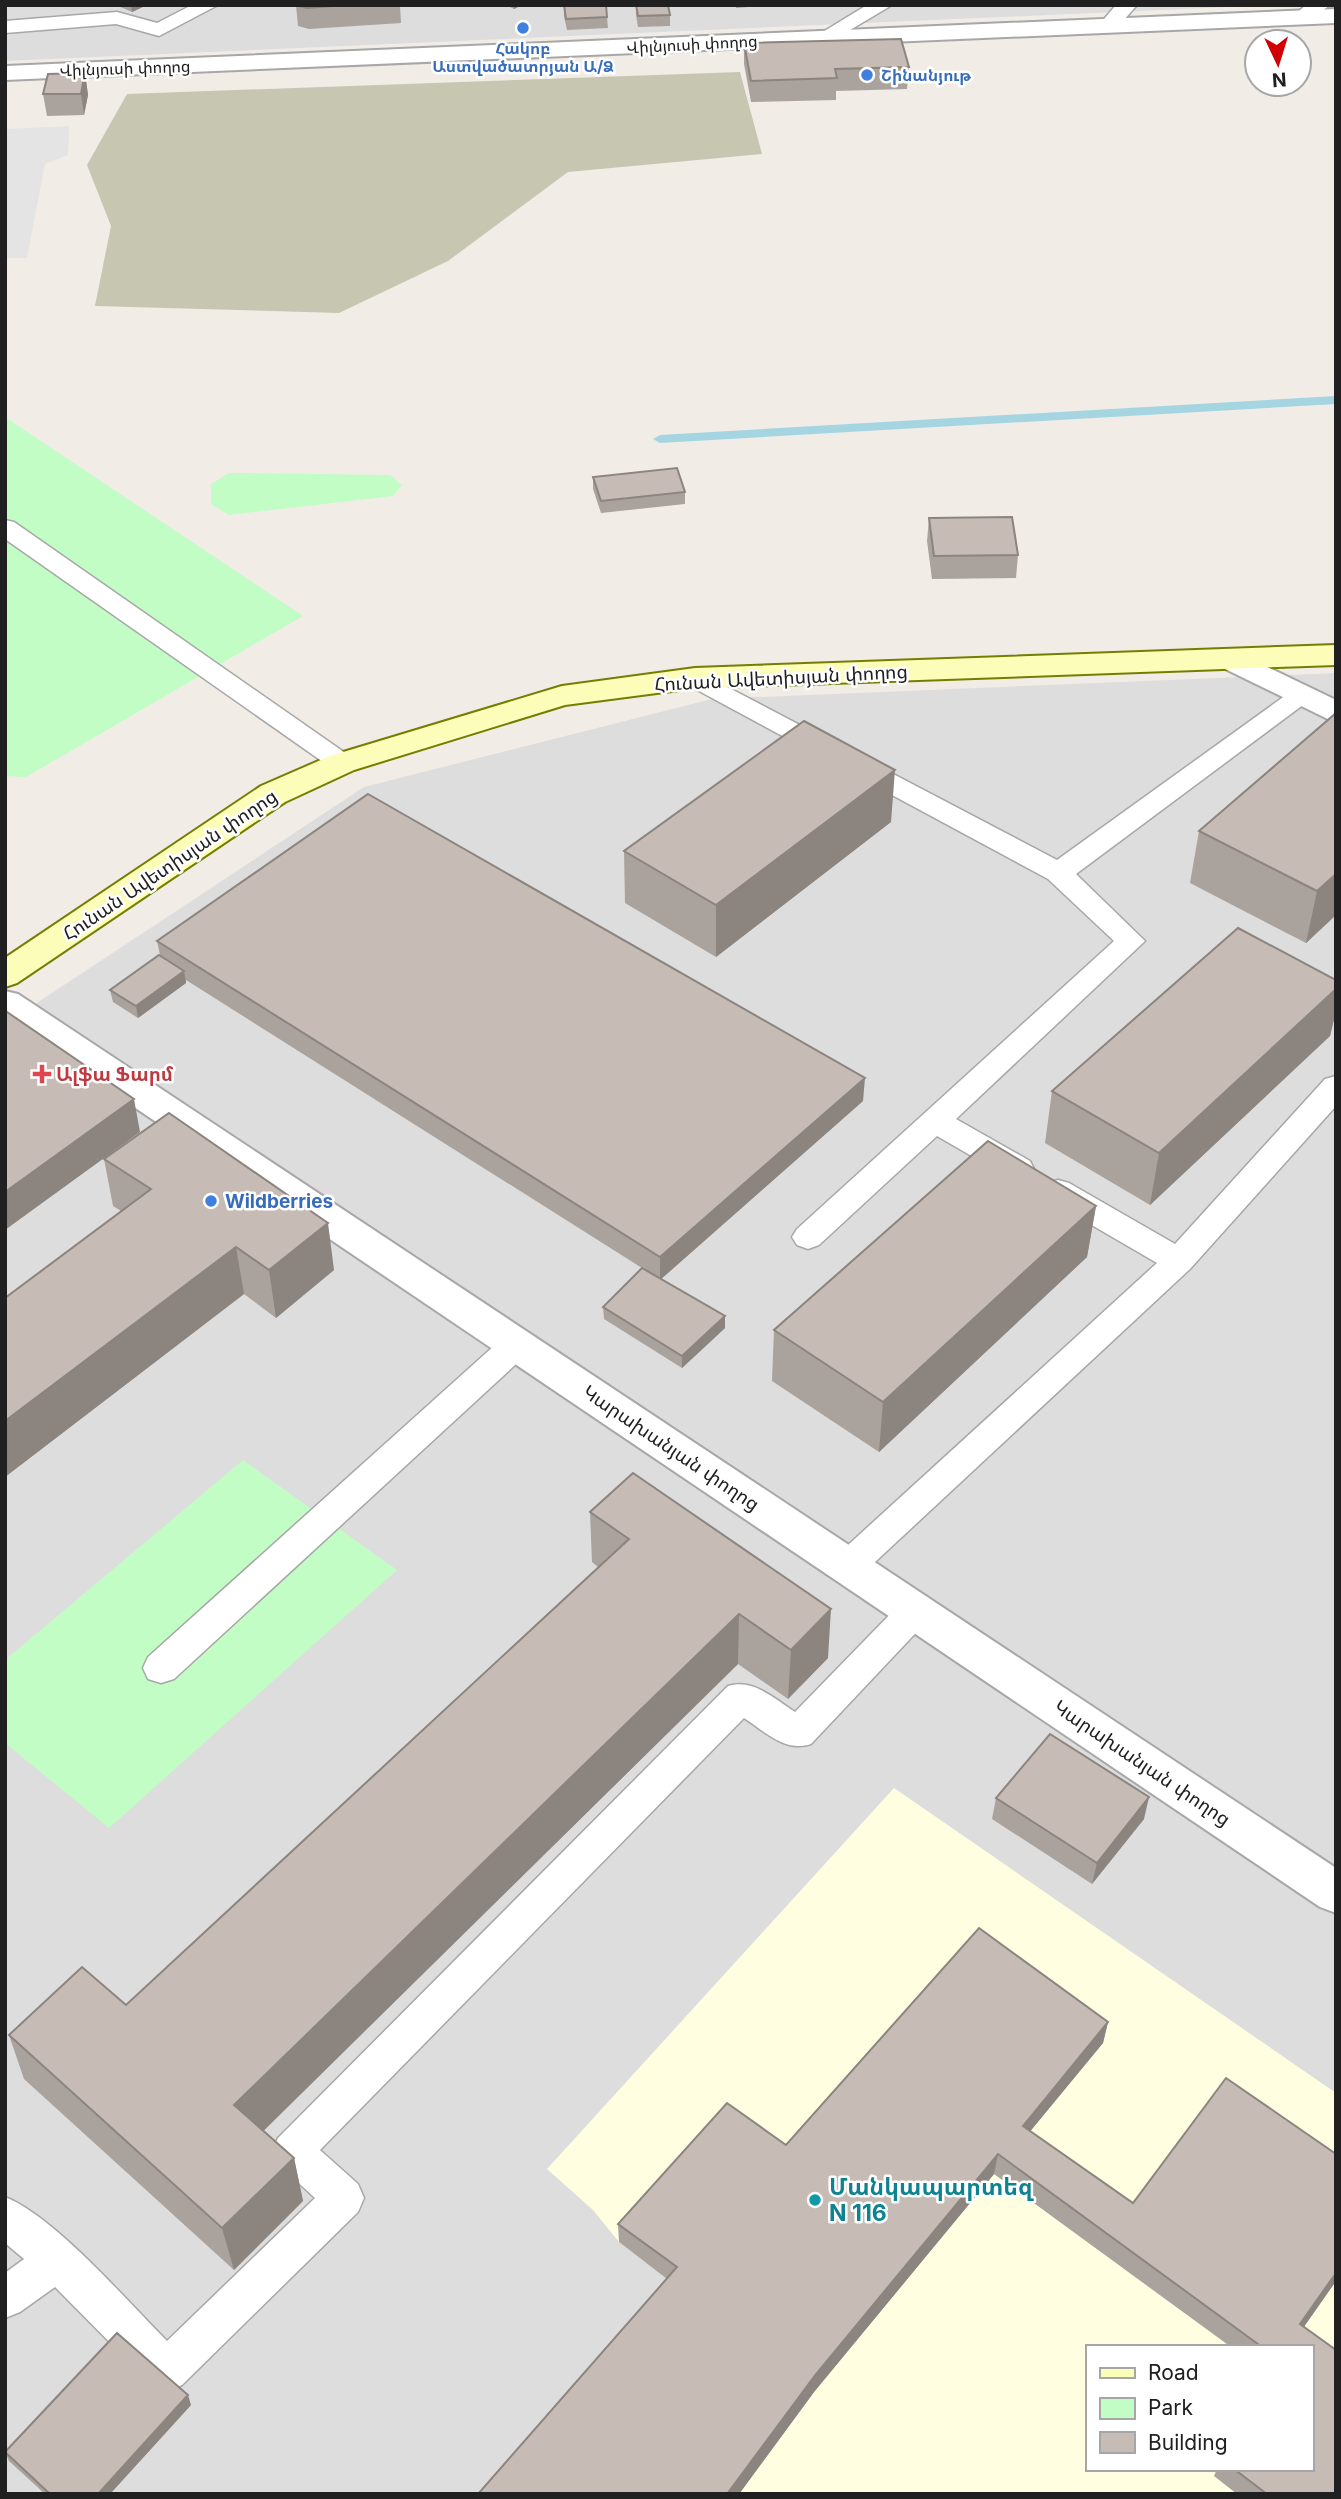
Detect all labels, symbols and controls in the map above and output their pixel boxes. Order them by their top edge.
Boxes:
marker: Հակոբ Աստվածատրյան Ա/Ձ [515,20,531,36]
north arrow [1243,28,1313,98]
street label: Վիլնյուսի փողոց [626,31,758,57]
place label: Հակոբ Աստվածատրյան Ա/Ձ [432,38,614,76]
street label: Վիլնյուսի փողոց [59,56,191,80]
place label: Շինանյութ [881,65,972,85]
marker: Շինանյութ [859,67,875,83]
text: N [1271,67,1287,91]
street label: Հունան Ավետիսյան փողոց [654,660,908,696]
street label: Հունան Ավետիսյան փողոց [58,785,282,945]
place label: Ալֆա Ֆարմ [56,1063,174,1086]
marker: Ալֆա Ֆարմ [34,1066,50,1082]
place label: Wildberries [225,1190,333,1213]
marker: Wildberries [203,1193,219,1209]
street label: Կարախանյան փողոց [578,1380,764,1516]
street label: Կարախանյան փողոց [1049,1695,1235,1831]
place label: Մանկապարտեզ N 116 [829,2173,1034,2227]
marker: Մանկապարտեզ N 116 [807,2192,823,2208]
legend [1086,2345,1313,2471]
text: Road [1148,2360,1199,2385]
text: Park [1148,2395,1193,2420]
text: Building [1148,2430,1228,2455]

